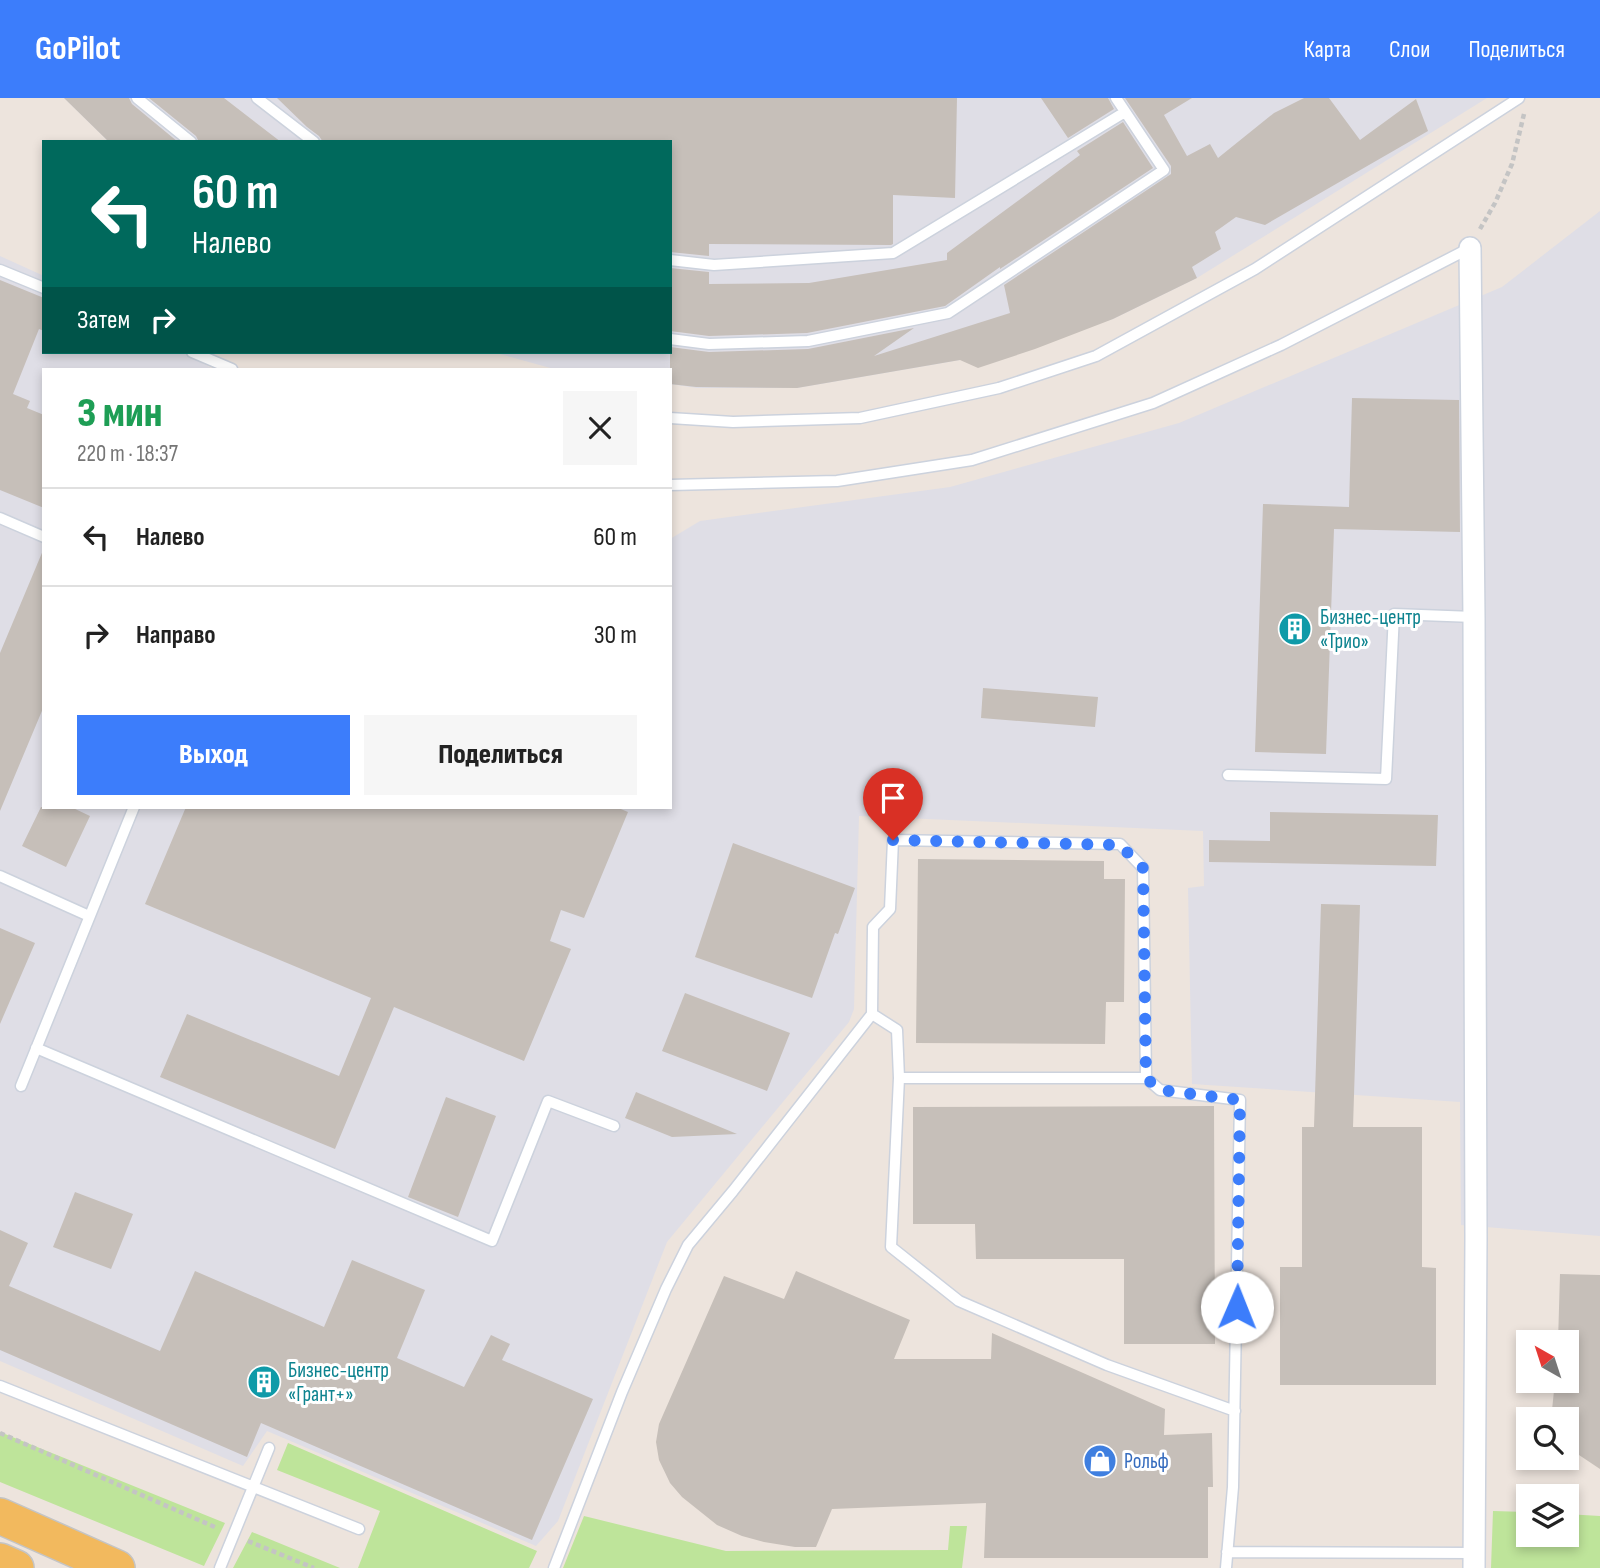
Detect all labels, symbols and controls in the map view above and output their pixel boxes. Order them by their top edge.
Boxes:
text: GoPilot [35,29,120,69]
text: Карта [1304,35,1351,64]
text: Слои [1389,35,1430,64]
text: Поделиться [1468,35,1565,64]
text: 60 m [192,164,279,223]
icon: left [77,168,168,259]
text: Налево [192,224,272,263]
icon: right [144,301,182,339]
text: Затем [77,305,130,336]
text: 3 мин [77,388,162,439]
button: close [563,391,637,465]
text: 220 m · 18:37 [77,440,178,468]
icon: left [77,518,115,556]
text: Налево [136,522,205,553]
text: 60 m [593,522,637,553]
place label: Бизнес-центр «Трио» [1320,605,1421,654]
building icon: Бизнес-центр «Трио» [1276,610,1314,648]
icon: right [77,616,115,654]
text: Направо [136,620,215,651]
text: 30 m [594,620,637,651]
button: Выход [77,715,350,795]
button: Поделиться [364,715,637,795]
pin [863,768,923,840]
icon: arrive [874,779,912,817]
position arrow [1200,1270,1274,1344]
north arrow [1516,1330,1578,1393]
map controls [1516,1330,1579,1547]
place label: Бизнес-центр «Грант+» [288,1358,389,1407]
building icon: Бизнес-центр «Грант+» [245,1363,283,1401]
button: search [1516,1407,1579,1470]
shop icon: Рольф [1081,1442,1119,1480]
place label: Рольф [1124,1449,1169,1474]
button: layers [1516,1484,1579,1547]

